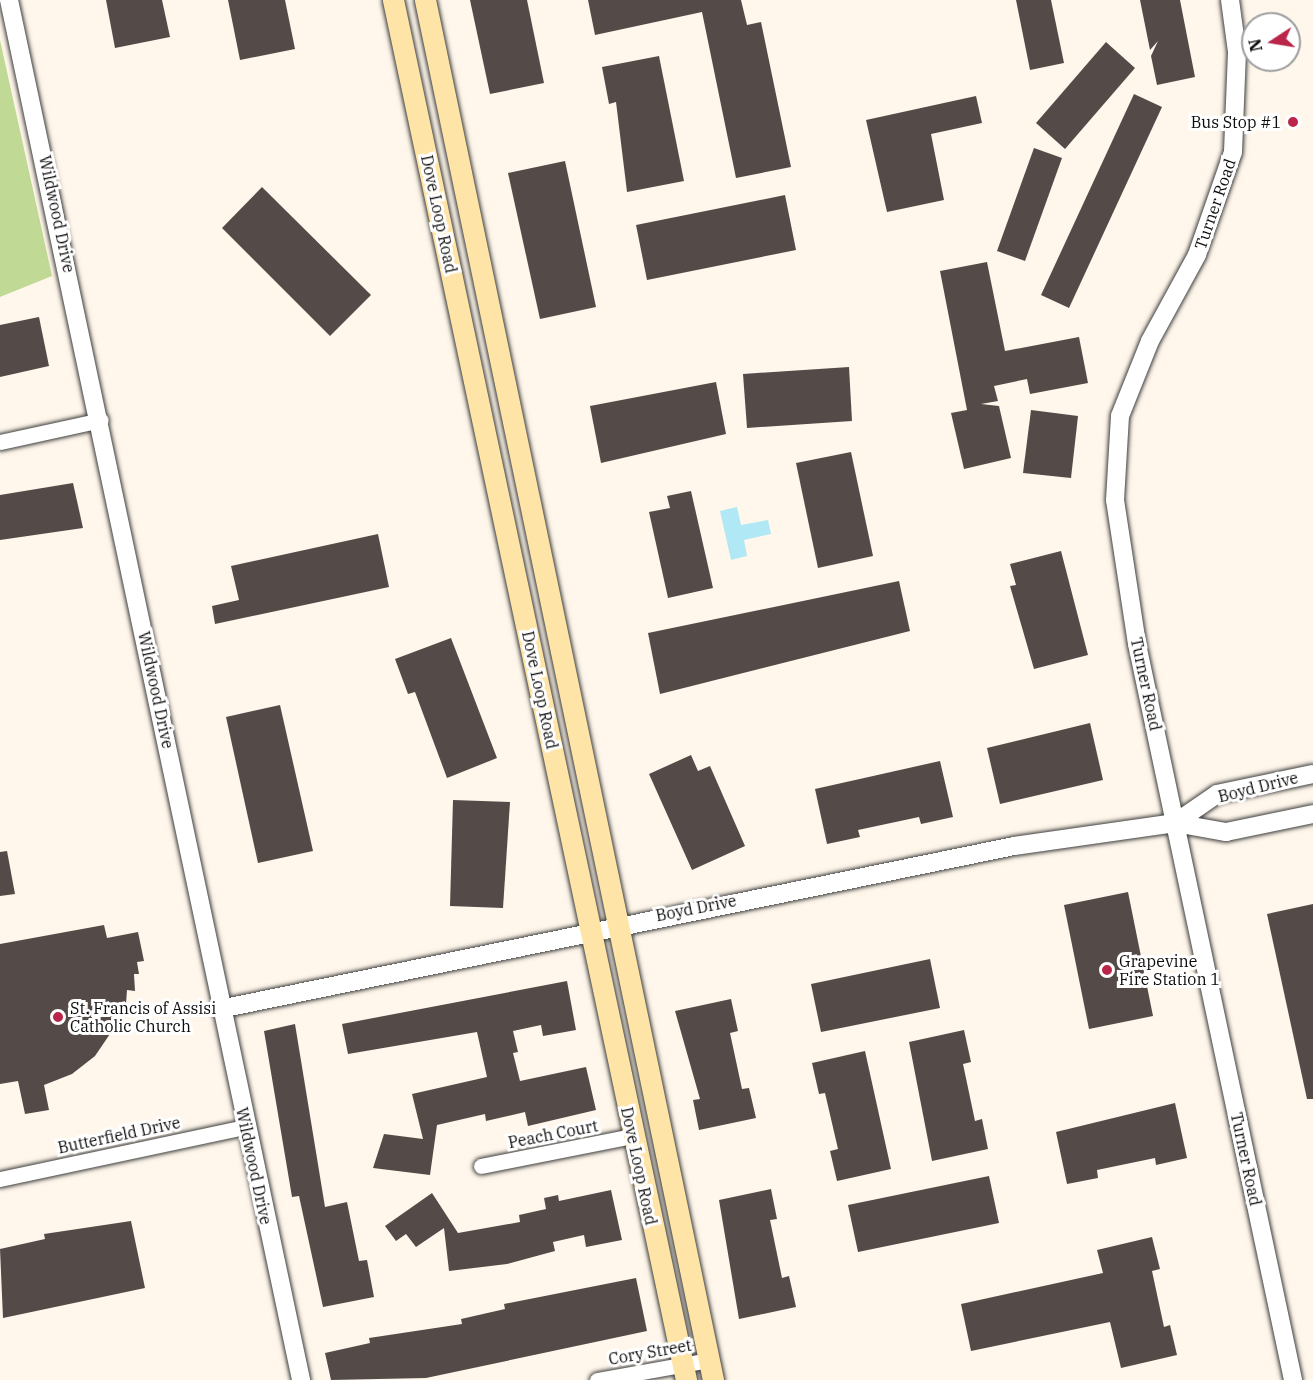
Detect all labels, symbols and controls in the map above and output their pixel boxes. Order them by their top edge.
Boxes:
north arrow [1241,12,1301,72]
text: N [1244,37,1266,54]
place label: Bus Stop #1 [1191,112,1281,132]
marker: Bus Stop #1 [1286,115,1300,129]
street label: Dove Loop Road [417,153,461,275]
street label: Wildwood Drive [35,154,79,274]
street label: Turner Road [1190,156,1240,252]
street label: Dove Loop Road [518,629,562,751]
street label: Wildwood Drive [134,630,178,750]
street label: Turner Road [1127,636,1165,732]
street label: Boyd Drive [1216,768,1300,806]
street label: Boyd Drive [654,891,738,925]
place label: Grapevine Fire Station 1 [1119,951,1220,989]
marker: Grapevine Fire Station 1 [1100,963,1114,977]
place label: St. Francis of Assisi Catholic Church [70,998,216,1036]
marker: St. Francis of Assisi Catholic Church [51,1010,65,1024]
street label: Dove Loop Road [617,1105,661,1227]
street label: Wildwood Drive [232,1106,276,1226]
street label: Turner Road [1227,1111,1265,1207]
street label: Butterfield Drive [56,1113,182,1157]
street label: Peach Court [506,1116,600,1152]
street label: Cory Street [607,1335,693,1369]

